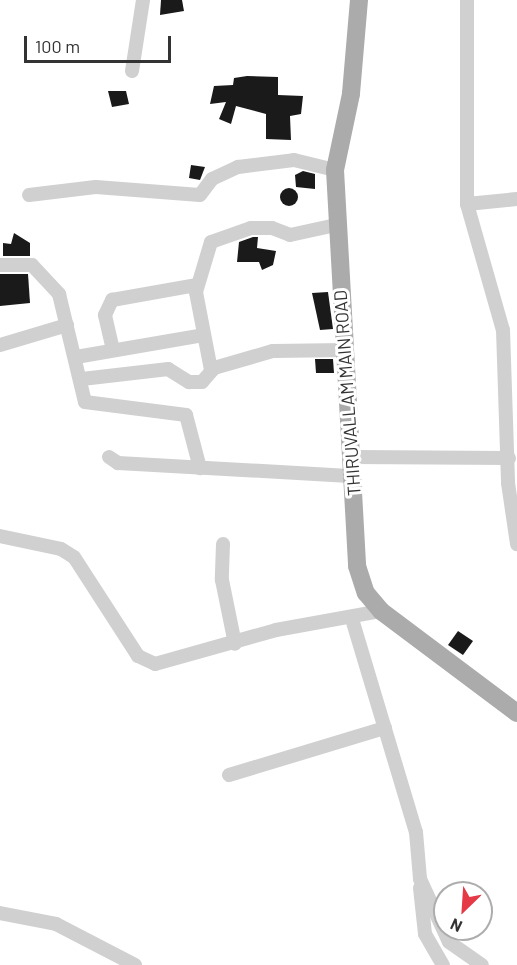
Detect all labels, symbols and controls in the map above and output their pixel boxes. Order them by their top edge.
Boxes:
scale bar [27,24,174,62]
text: 100 m [35,35,80,57]
street label: THIRUVALLAM MAIN ROAD [329,289,365,497]
north arrow [433,881,493,941]
text: N [447,915,465,937]

